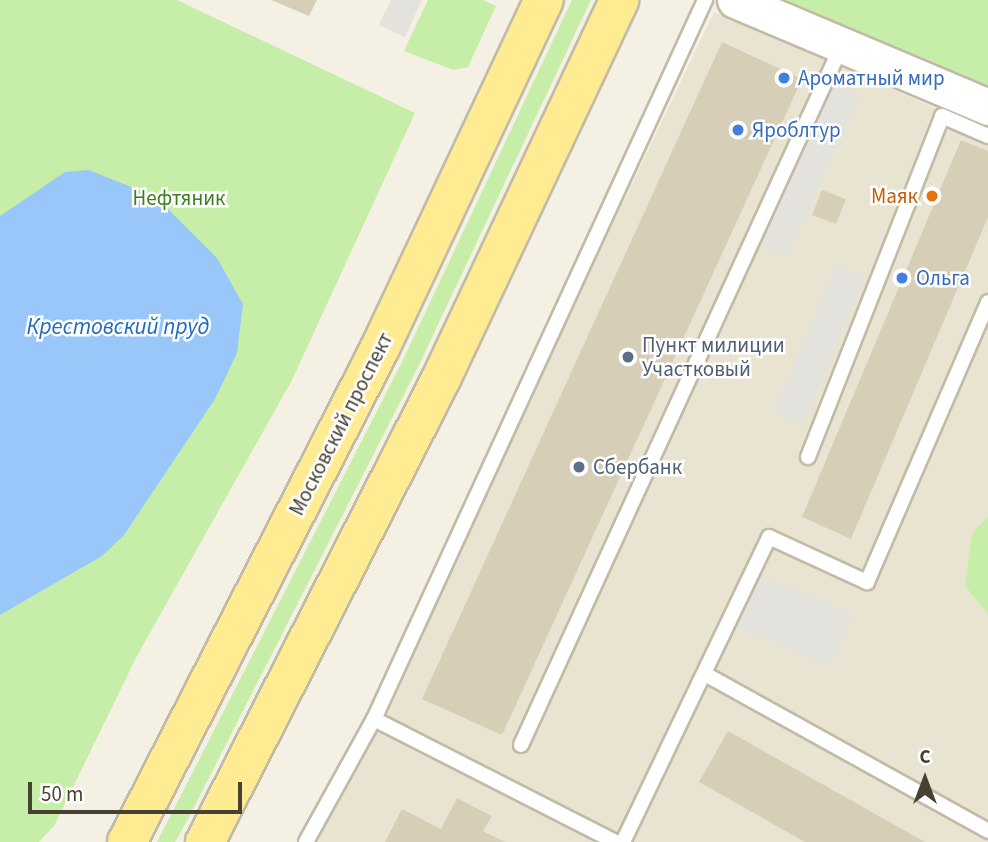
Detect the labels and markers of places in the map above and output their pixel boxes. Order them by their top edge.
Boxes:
place label: Ароматный мир [798,65,945,91]
marker: Ароматный мир [776,70,792,86]
place label: Яроблтур [752,117,841,143]
marker: Яроблтур [730,122,746,138]
place label: Маяк [871,183,918,209]
marker: Маяк [924,188,940,204]
place label: Ольга [916,265,970,291]
marker: Ольга [894,270,910,286]
place label: Пункт милиции Участковый [642,332,785,382]
marker: Пункт милиции Участковый [620,349,636,365]
place label: Сбербанк [593,454,682,480]
marker: Сбербанк [571,459,587,475]

